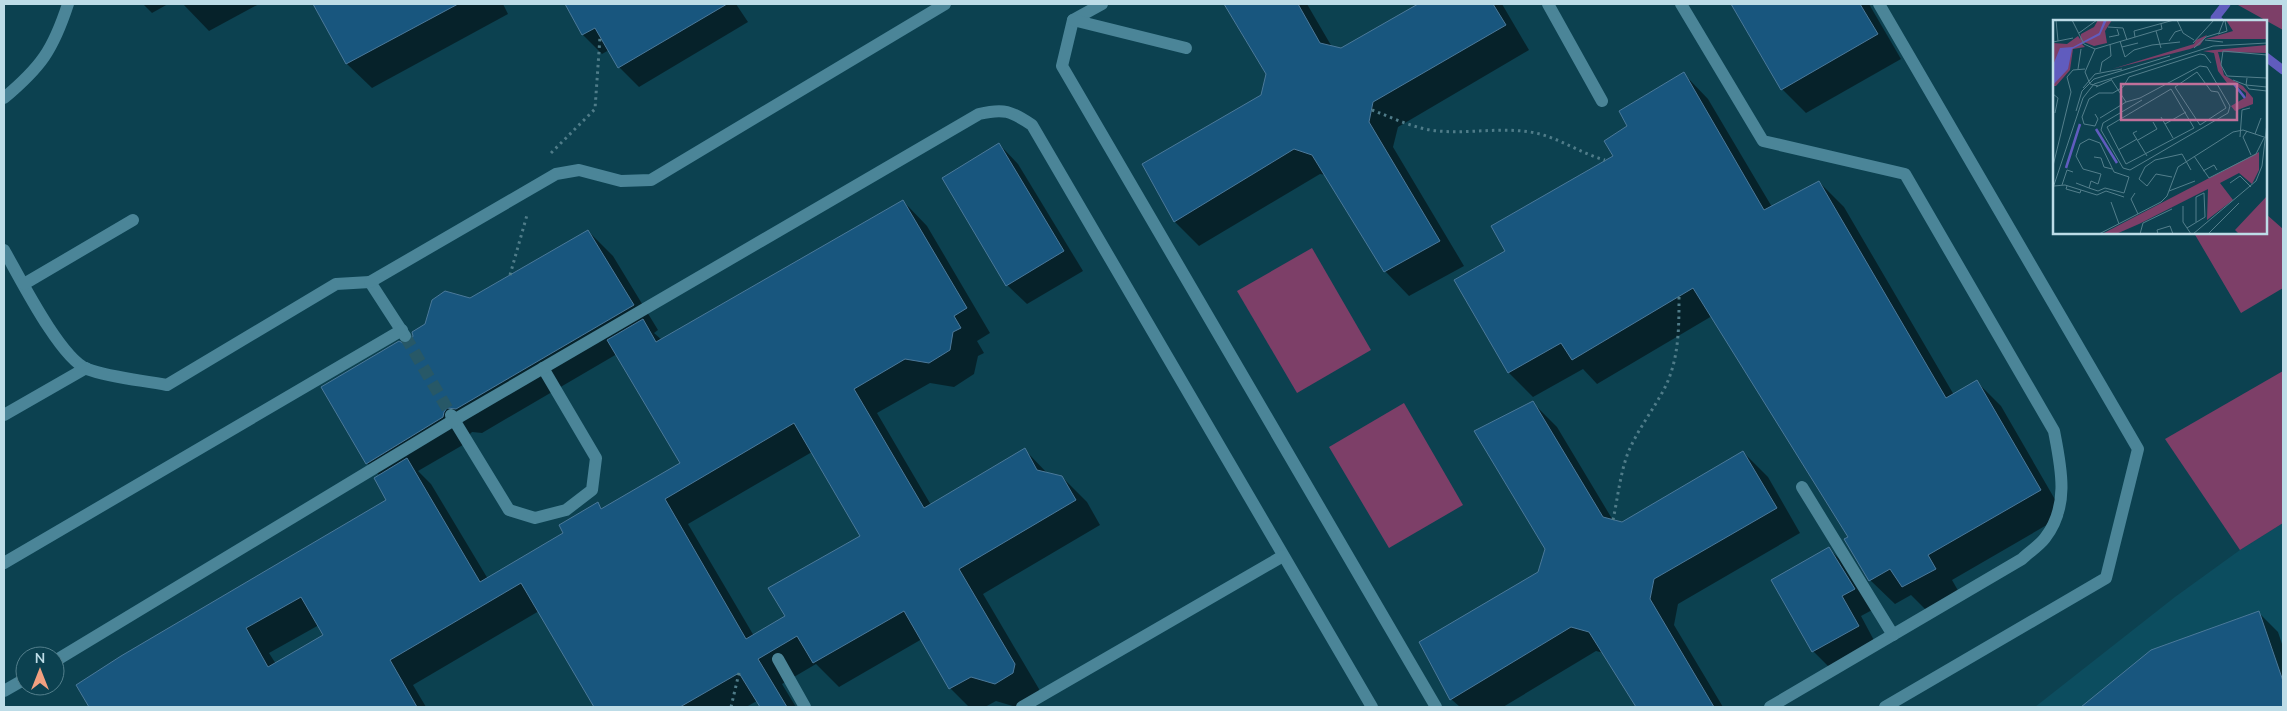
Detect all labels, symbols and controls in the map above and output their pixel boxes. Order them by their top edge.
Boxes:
inset map [2053,20,2267,234]
north arrow [15,646,65,696]
text: N [35,649,45,668]

